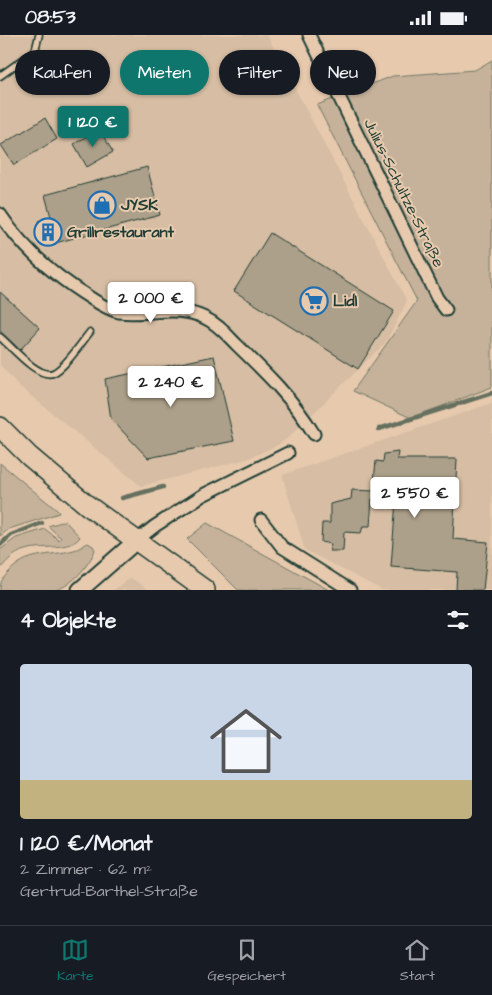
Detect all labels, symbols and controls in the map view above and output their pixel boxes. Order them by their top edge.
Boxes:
text: 08:53 [25,4,76,31]
chip: Kaufen [15,50,110,95]
chip: Mieten [120,50,209,95]
chip: Filter [219,50,300,95]
chip: Neu [310,50,376,95]
pin: 1 120 € [47,105,139,148]
text: 1 120 € [69,111,117,133]
street label: Julius-Schultze-Straße [358,115,450,272]
shop icon: JYSK [87,190,117,220]
place label: JYSK [120,194,158,216]
building icon: Grillrestaurant [33,217,63,247]
place label: Grillrestaurant [67,221,175,243]
pin: 2 000 € [105,281,197,324]
supermarket icon: Lidl [299,286,329,316]
text: 2 000 € [119,287,183,309]
place label: Lidl [333,290,358,312]
pin: 2 240 € [125,365,217,408]
text: 2 240 € [139,371,203,393]
pin: 2 550 € [369,477,461,519]
text: 2 550 € [381,482,449,504]
text: 4 Objekte [20,606,116,635]
icon: filters [444,606,472,634]
icon: home [201,696,291,786]
text: 1 120 €/Monat [20,829,153,858]
text: 2 Zimmer · 62 m² [20,858,152,880]
text: Gertrud-Barthel-Straße [20,880,198,902]
tab: Karte [57,936,94,986]
tab: Gespeichert [207,936,286,986]
tab: Start [400,936,435,986]

